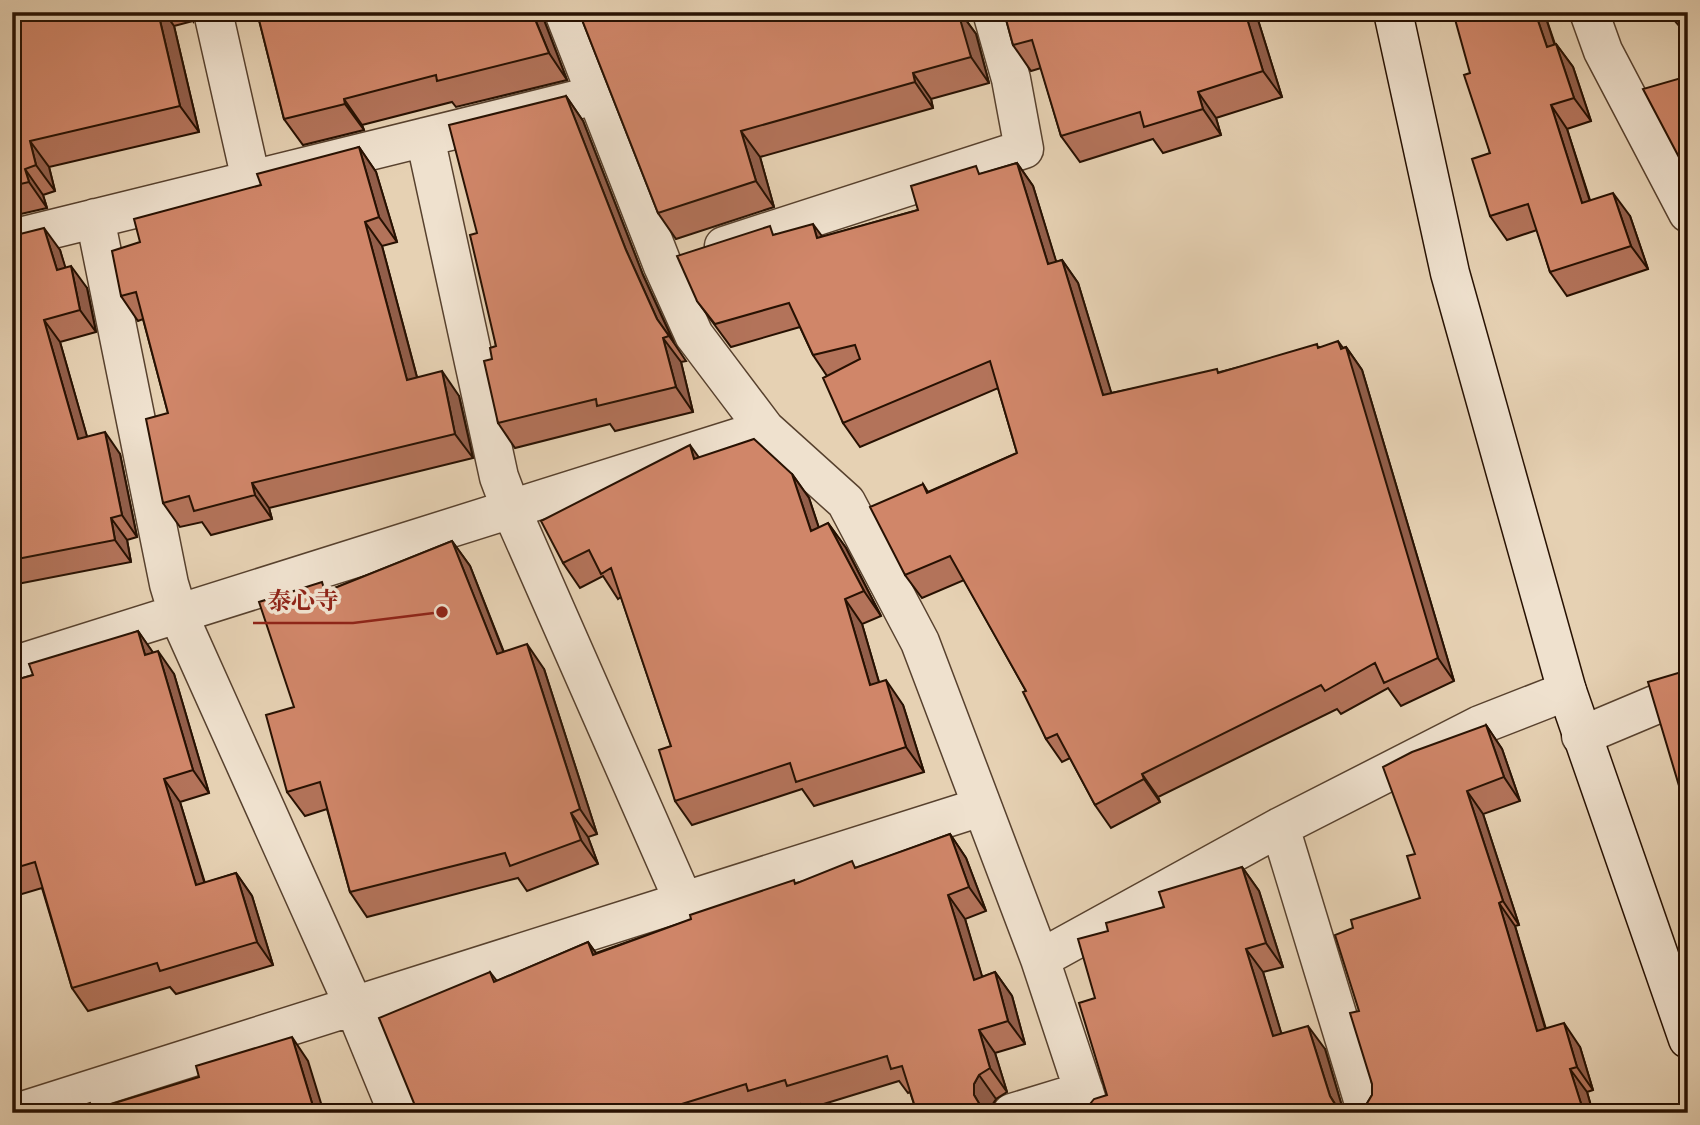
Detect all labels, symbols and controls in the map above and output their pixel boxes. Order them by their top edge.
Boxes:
callout: 泰心寺 [253,578,353,623]
text: 泰心寺 [267,583,339,618]

